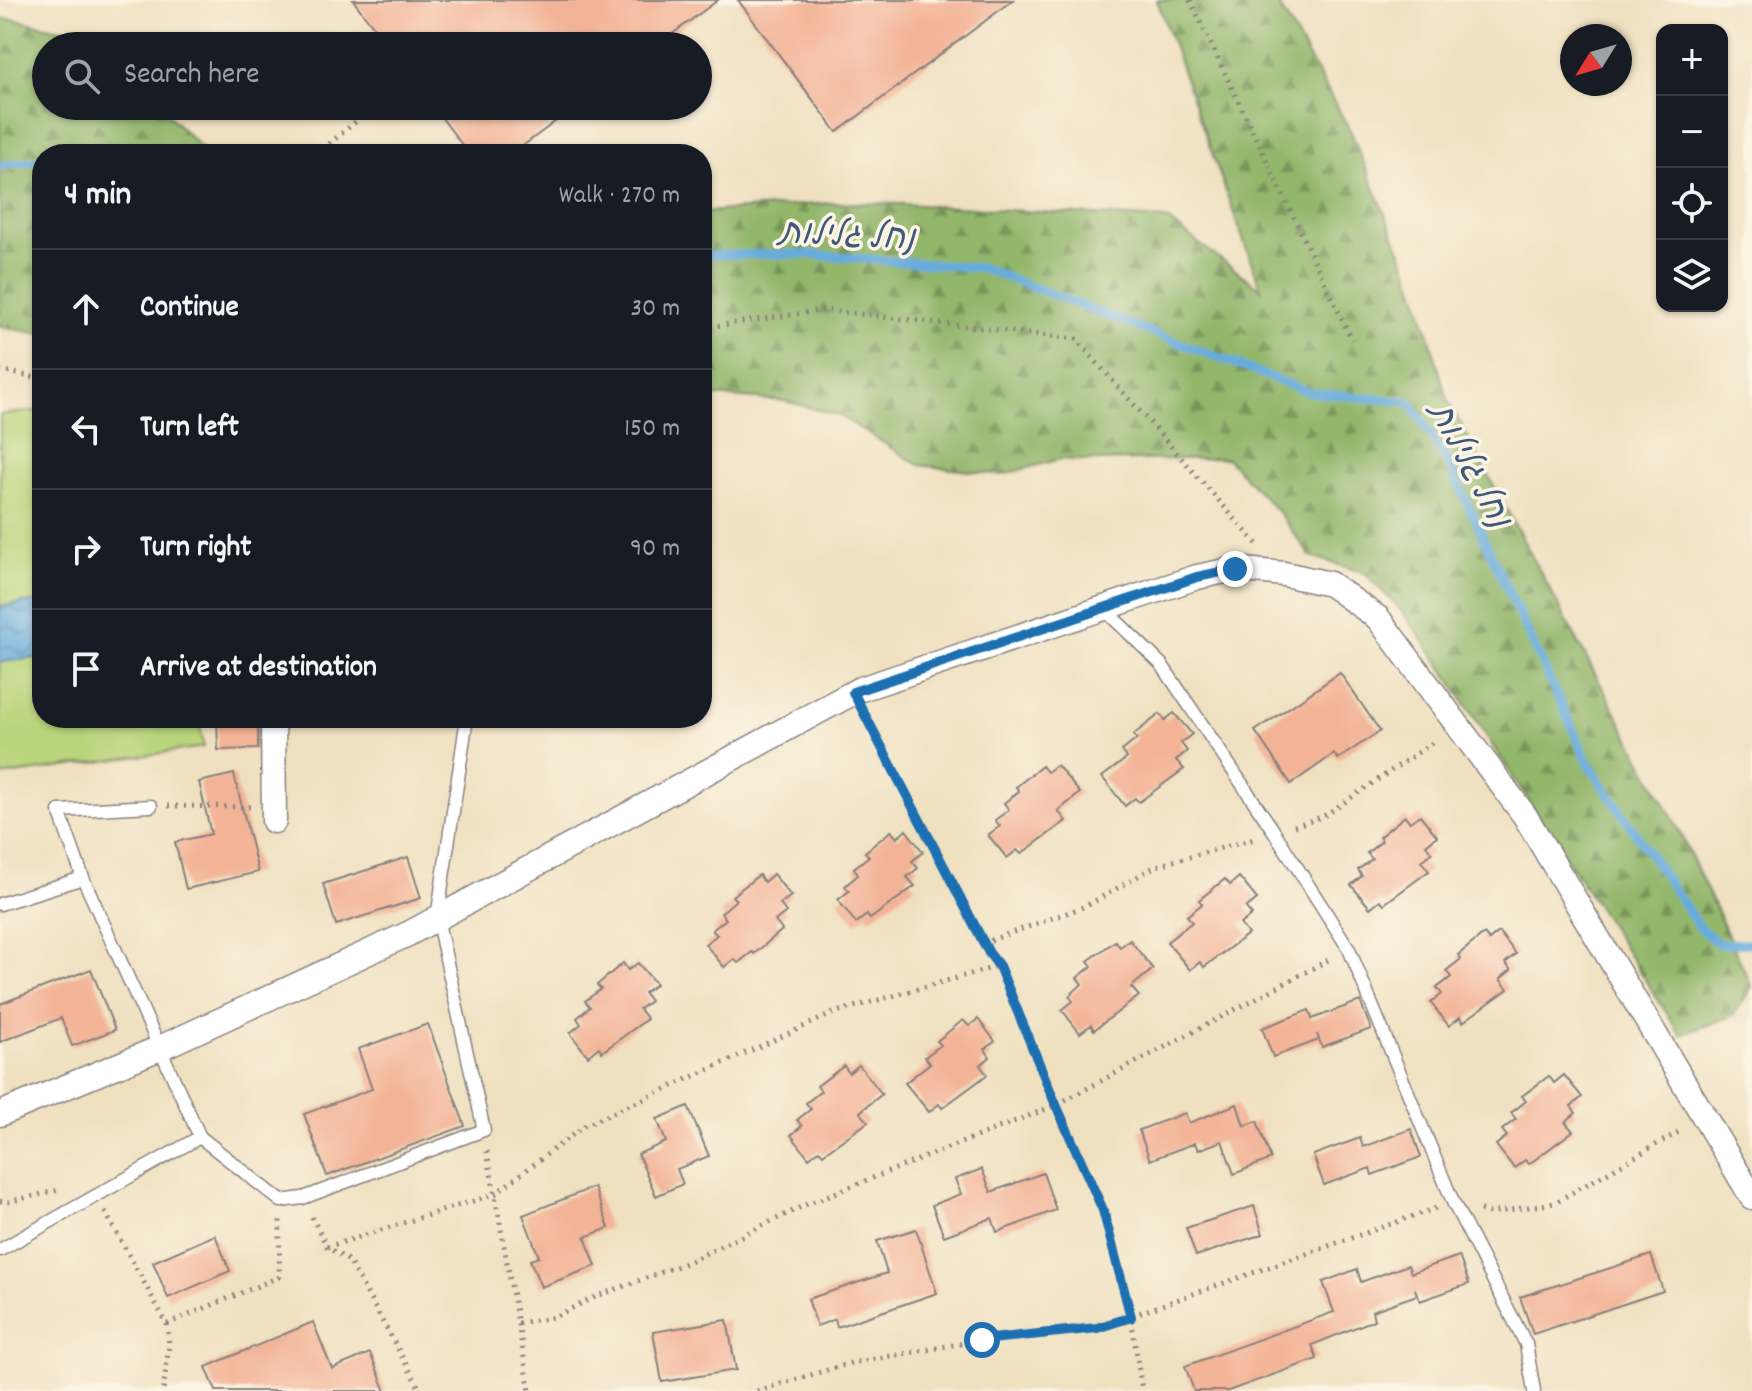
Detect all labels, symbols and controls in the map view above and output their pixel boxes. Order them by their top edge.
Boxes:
north arrow [1560,24,1632,96]
map controls [1656,24,1728,312]
button: + [1656,24,1728,96]
search box [32,32,712,120]
icon: search [60,54,104,98]
text: Search here [124,55,260,98]
button: − [1656,96,1728,168]
button: locate [1656,168,1728,240]
text: 4 min [64,172,131,221]
text: Walk · 270 m [559,178,680,215]
water label: נחל גלילות [775,210,918,267]
button: layers [1656,240,1728,312]
icon: ahead [64,287,108,331]
text: Continue [140,288,239,331]
text: 30 m [630,291,680,328]
water label: נחל גלילות [1412,392,1522,540]
icon: left [64,407,108,451]
text: Turn left [140,408,239,451]
text: 150 m [624,411,680,448]
icon: right [64,527,108,571]
text: Turn right [140,528,251,571]
text: 90 m [630,531,680,568]
route end [1217,551,1253,587]
icon: arrive [64,647,108,691]
text: Arrive at destination [140,648,377,691]
route start [964,1322,1000,1358]

